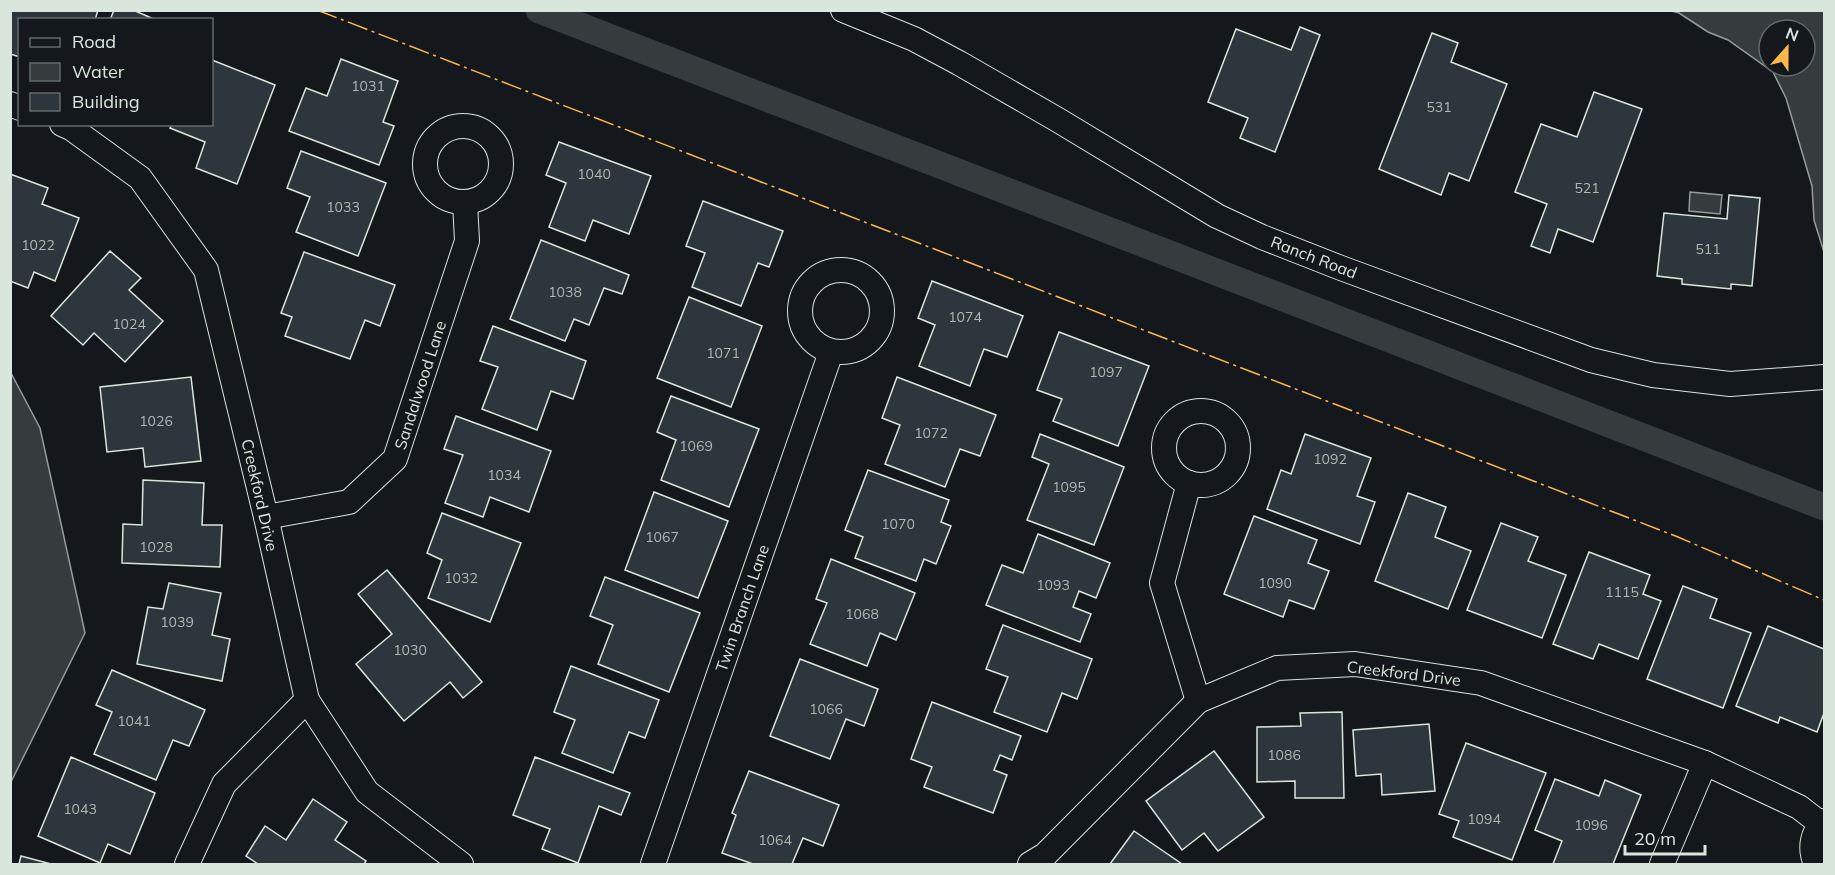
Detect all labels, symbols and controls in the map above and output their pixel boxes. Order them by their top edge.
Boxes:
legend [18,18,213,126]
north arrow [1757,18,1817,78]
text: N [1783,22,1802,45]
text: Road [72,30,116,53]
text: Water [72,60,125,83]
house number: 1031 [351,77,385,95]
text: Building [72,90,140,113]
house number: 531 [1426,98,1452,116]
house number: 1040 [577,165,611,183]
house number: 521 [1574,179,1600,197]
house number: 1033 [326,198,360,216]
street label: Ranch Road [1268,231,1360,283]
house number: 1022 [21,236,55,254]
house number: 511 [1695,240,1721,258]
house number: 1038 [548,283,582,301]
house number: 1074 [948,308,982,326]
house number: 1024 [112,315,146,333]
street label: Sandalwood Lane [390,318,450,452]
house number: 1071 [706,344,740,362]
house number: 1097 [1089,363,1123,381]
house number: 1026 [139,412,173,430]
house number: 1072 [914,424,948,442]
street label: Creekford Drive [237,437,283,553]
house number: 1069 [679,437,713,455]
house number: 1092 [1313,450,1347,468]
house number: 1034 [487,466,521,484]
house number: 1095 [1052,478,1086,496]
house number: 1070 [881,515,915,533]
house number: 1067 [645,528,679,546]
house number: 1028 [139,538,173,556]
street label: Twin Branch Lane [711,542,773,674]
house number: 1032 [444,569,478,587]
house number: 1090 [1258,574,1292,592]
house number: 1093 [1036,576,1070,594]
house number: 1115 [1605,583,1639,601]
house number: 1068 [845,605,879,623]
house number: 1039 [160,613,194,631]
house number: 1030 [393,641,427,659]
street label: Creekford Drive [1346,656,1462,690]
house number: 1066 [809,700,843,718]
house number: 1041 [117,712,151,730]
house number: 1086 [1267,746,1301,764]
house number: 1043 [63,800,97,818]
house number: 1094 [1467,810,1501,828]
house number: 1096 [1574,816,1608,834]
scale bar [1625,818,1704,856]
text: 20 m [1634,827,1676,850]
house number: 1064 [758,831,792,849]

